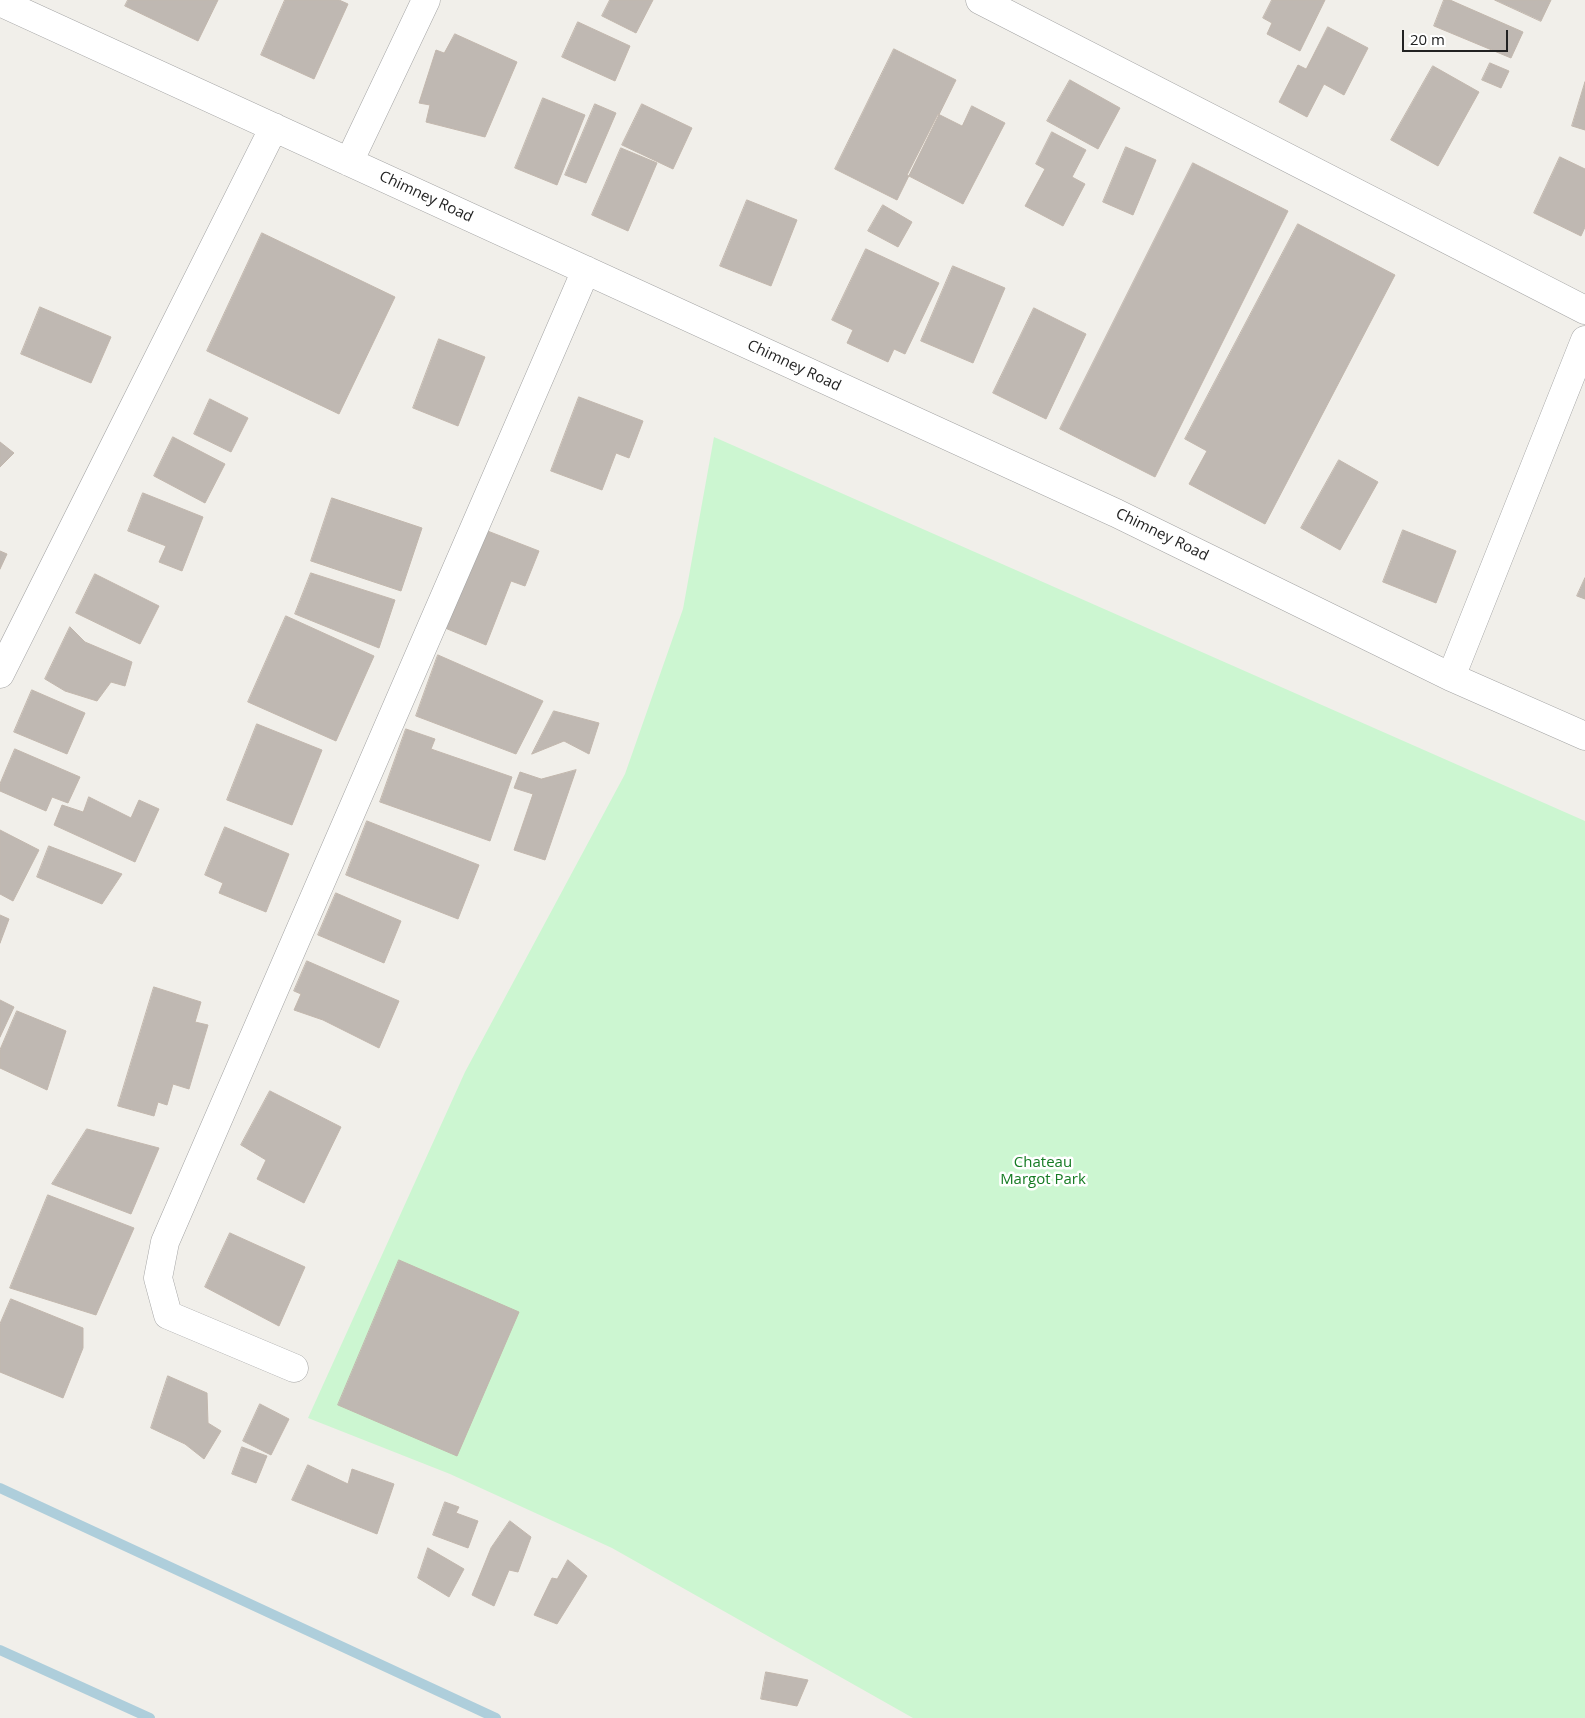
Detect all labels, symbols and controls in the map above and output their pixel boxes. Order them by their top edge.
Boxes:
scale bar [1405,20,1511,52]
text: 20 m [1410,29,1445,49]
street label: Chimney Road [376,167,476,227]
street label: Chimney Road [744,336,844,396]
street label: Chimney Road [1113,505,1211,565]
park label: Chateau Margot Park [1000,1154,1086,1189]

